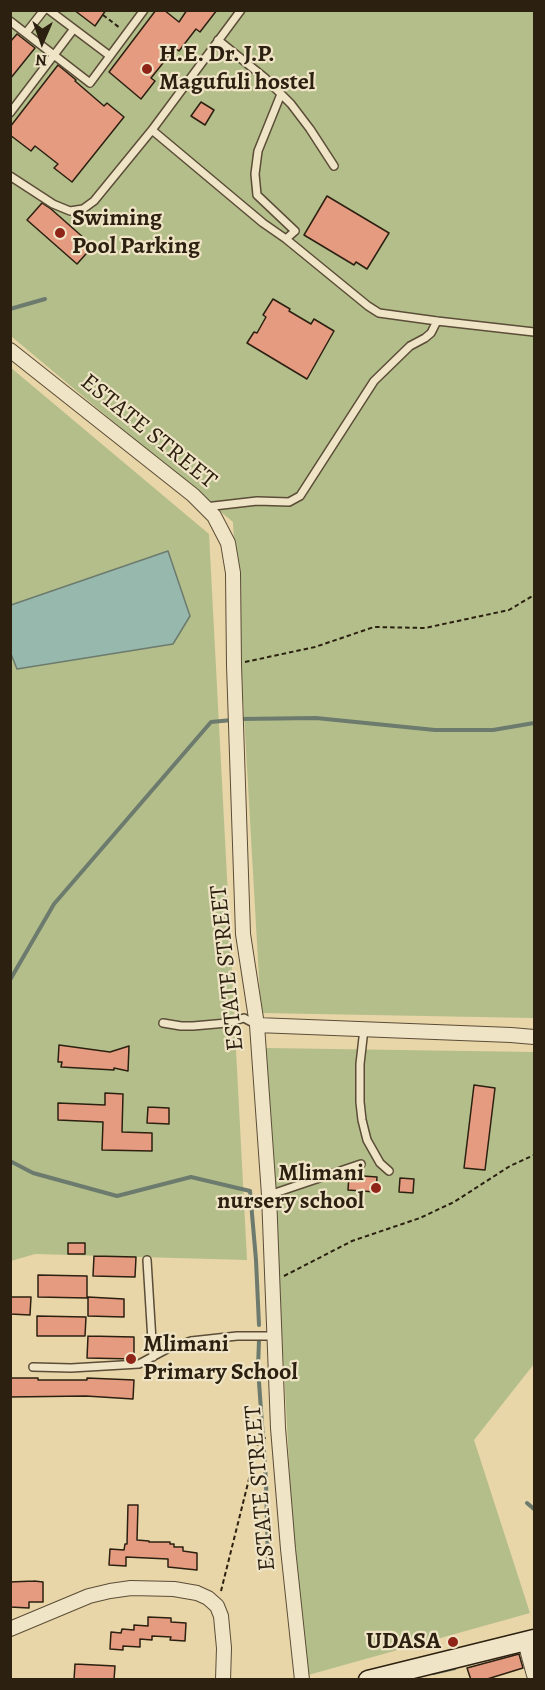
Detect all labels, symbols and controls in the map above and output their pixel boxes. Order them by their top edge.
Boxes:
north arrow [12,12,72,72]
place label: H.E. Dr. J.P. Magufuli hostel [159,41,315,97]
text: N [35,49,48,71]
marker: H.E. Dr. J.P. Magufuli hostel [140,62,154,76]
place label: Swiming Pool Parking [72,205,200,261]
marker: Swiming Pool Parking [53,226,67,240]
street label: ESTATE STREET [74,368,222,496]
street label: ESTATE STREET [205,884,251,1052]
place label: Mlimani nursery school [217,1160,364,1216]
marker: Mlimani nursery school [369,1181,383,1195]
place label: Mlimani Primary School [143,1331,298,1387]
marker: Mlimani Primary School [124,1352,138,1366]
street label: ESTATE STREET [239,1404,283,1572]
place label: UDASA [366,1628,441,1656]
marker: UDASA [446,1635,460,1649]

